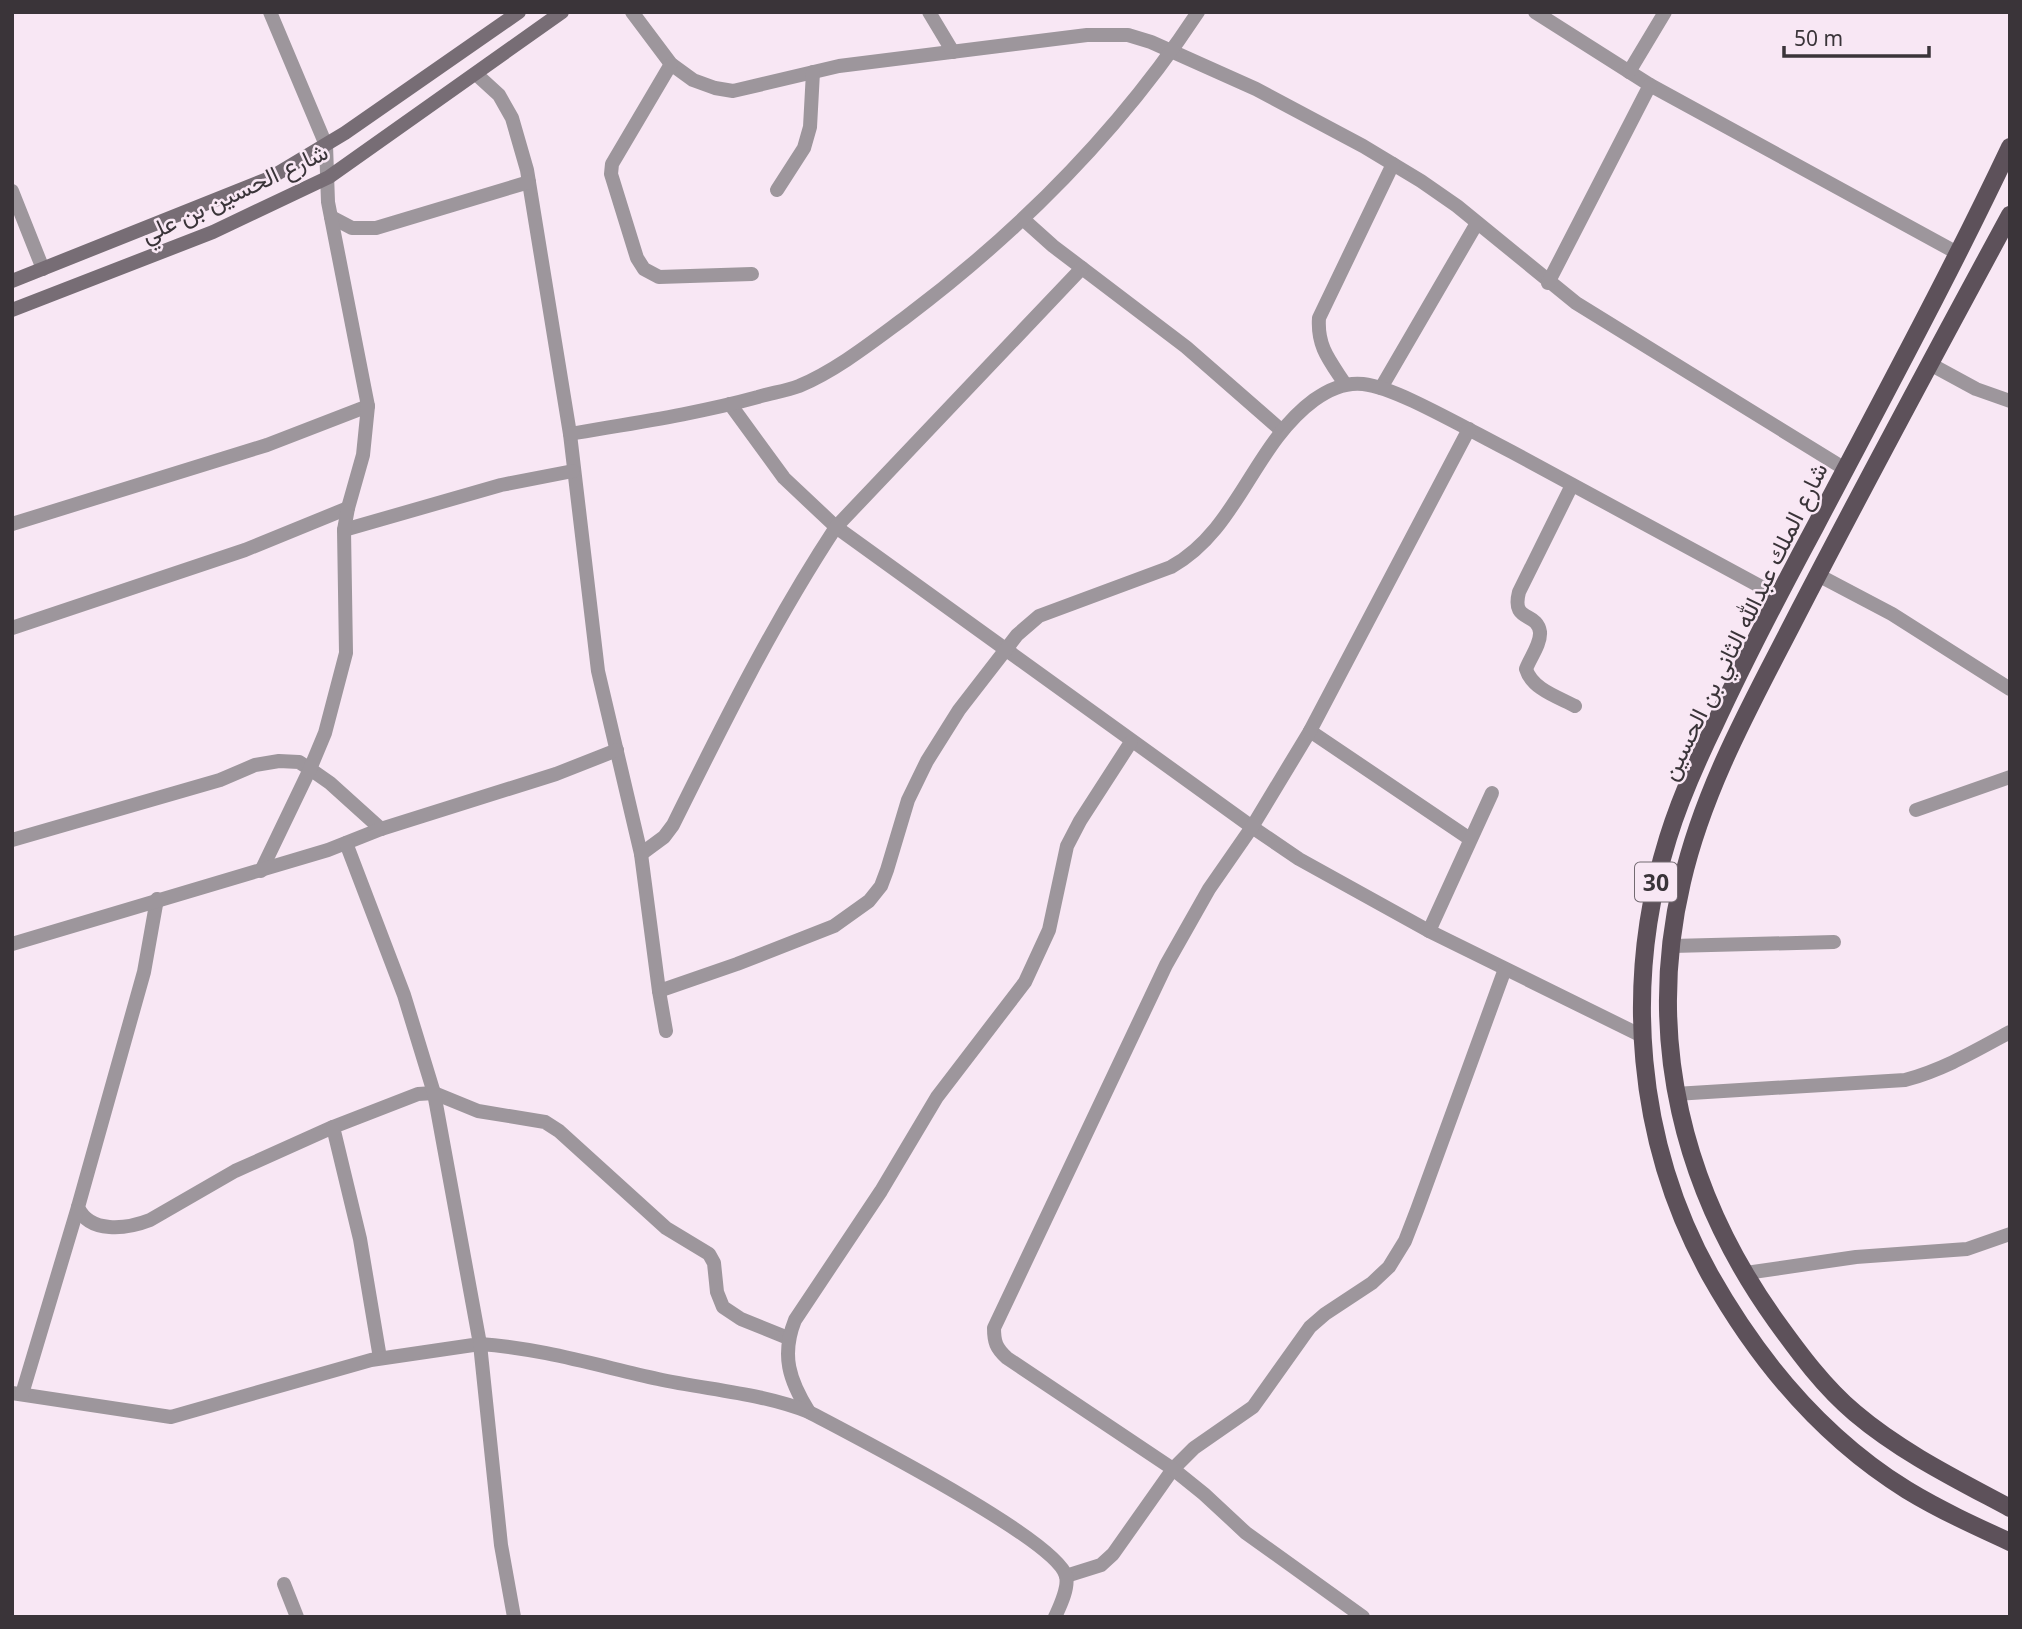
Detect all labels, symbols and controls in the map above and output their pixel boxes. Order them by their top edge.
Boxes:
scale bar [1784,14,1929,58]
text: 50 m [1794,24,1843,52]
street label: شارع الحسين بن علي [135,134,335,253]
street label: شارع الملك عبدالله الثاني بن الحسين [1652,457,1838,787]
road number: 30 [1635,862,1677,902]

